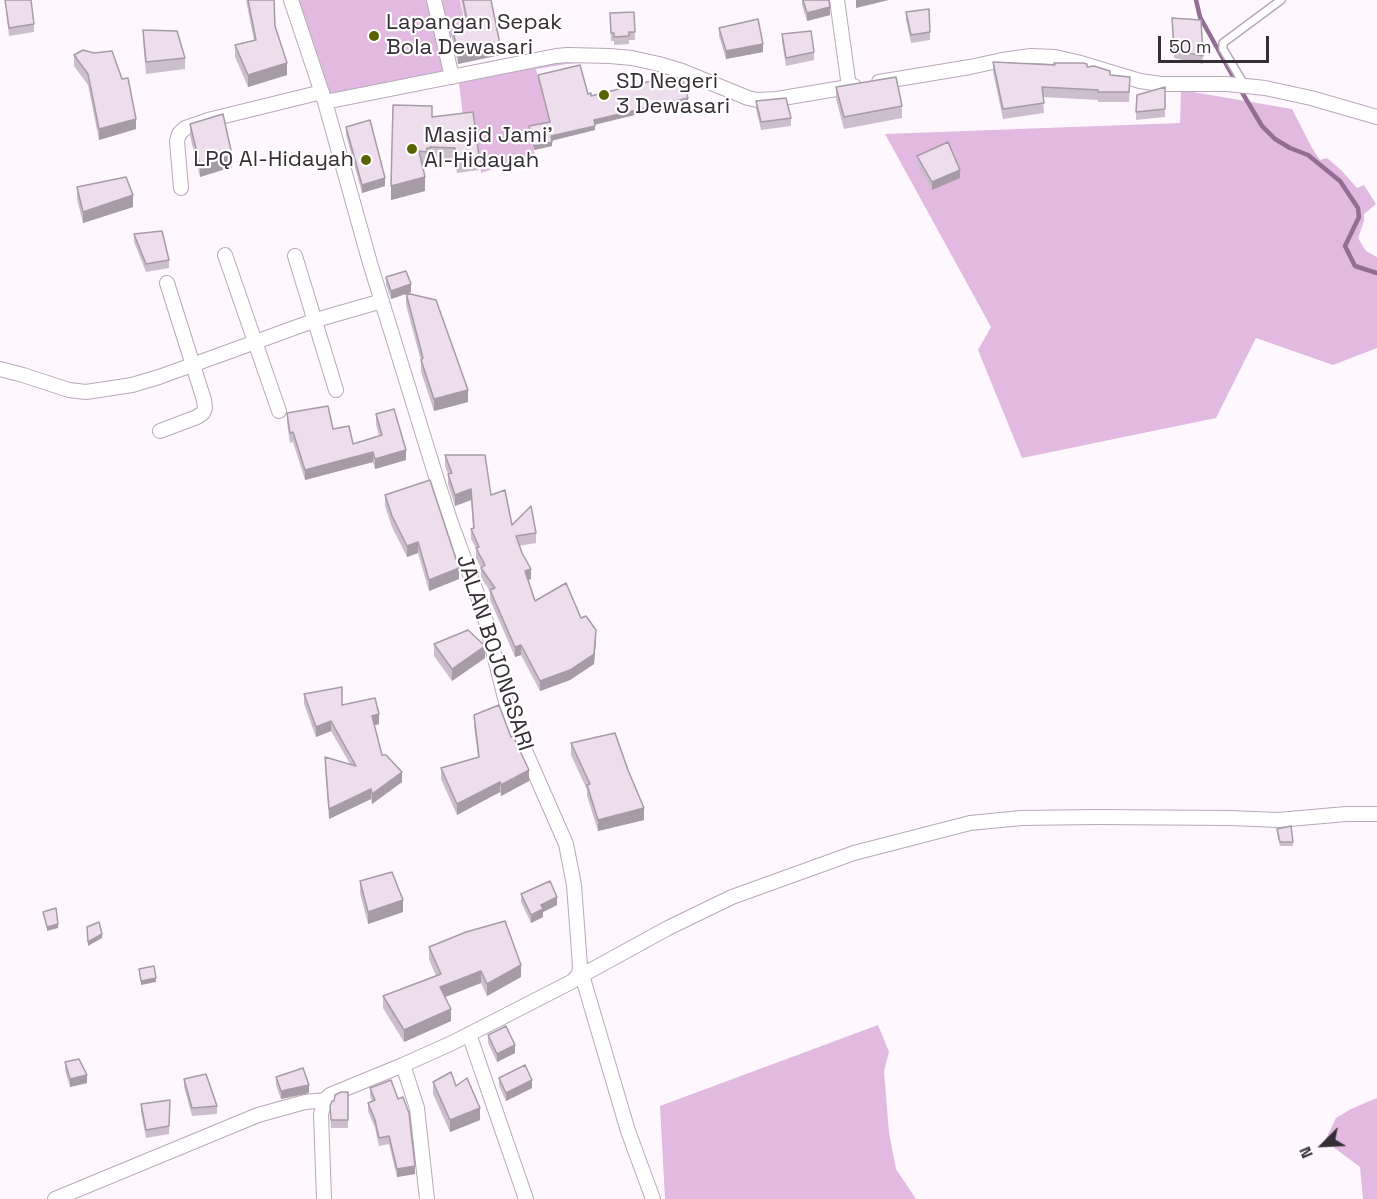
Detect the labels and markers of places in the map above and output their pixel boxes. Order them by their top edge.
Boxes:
place label: Lapangan Sepak Bola Dewasari [386,10,562,62]
marker: Lapangan Sepak Bola Dewasari [367,29,381,43]
place label: SD Negeri 3 Dewasari [616,69,730,120]
marker: SD Negeri 3 Dewasari [597,88,611,102]
place label: Masjid Jami' Al-Hidayah [424,123,553,174]
marker: Masjid Jami' Al-Hidayah [405,142,419,156]
place label: LPQ Al-Hidayah [193,147,354,173]
marker: LPQ Al-Hidayah [359,153,373,167]

